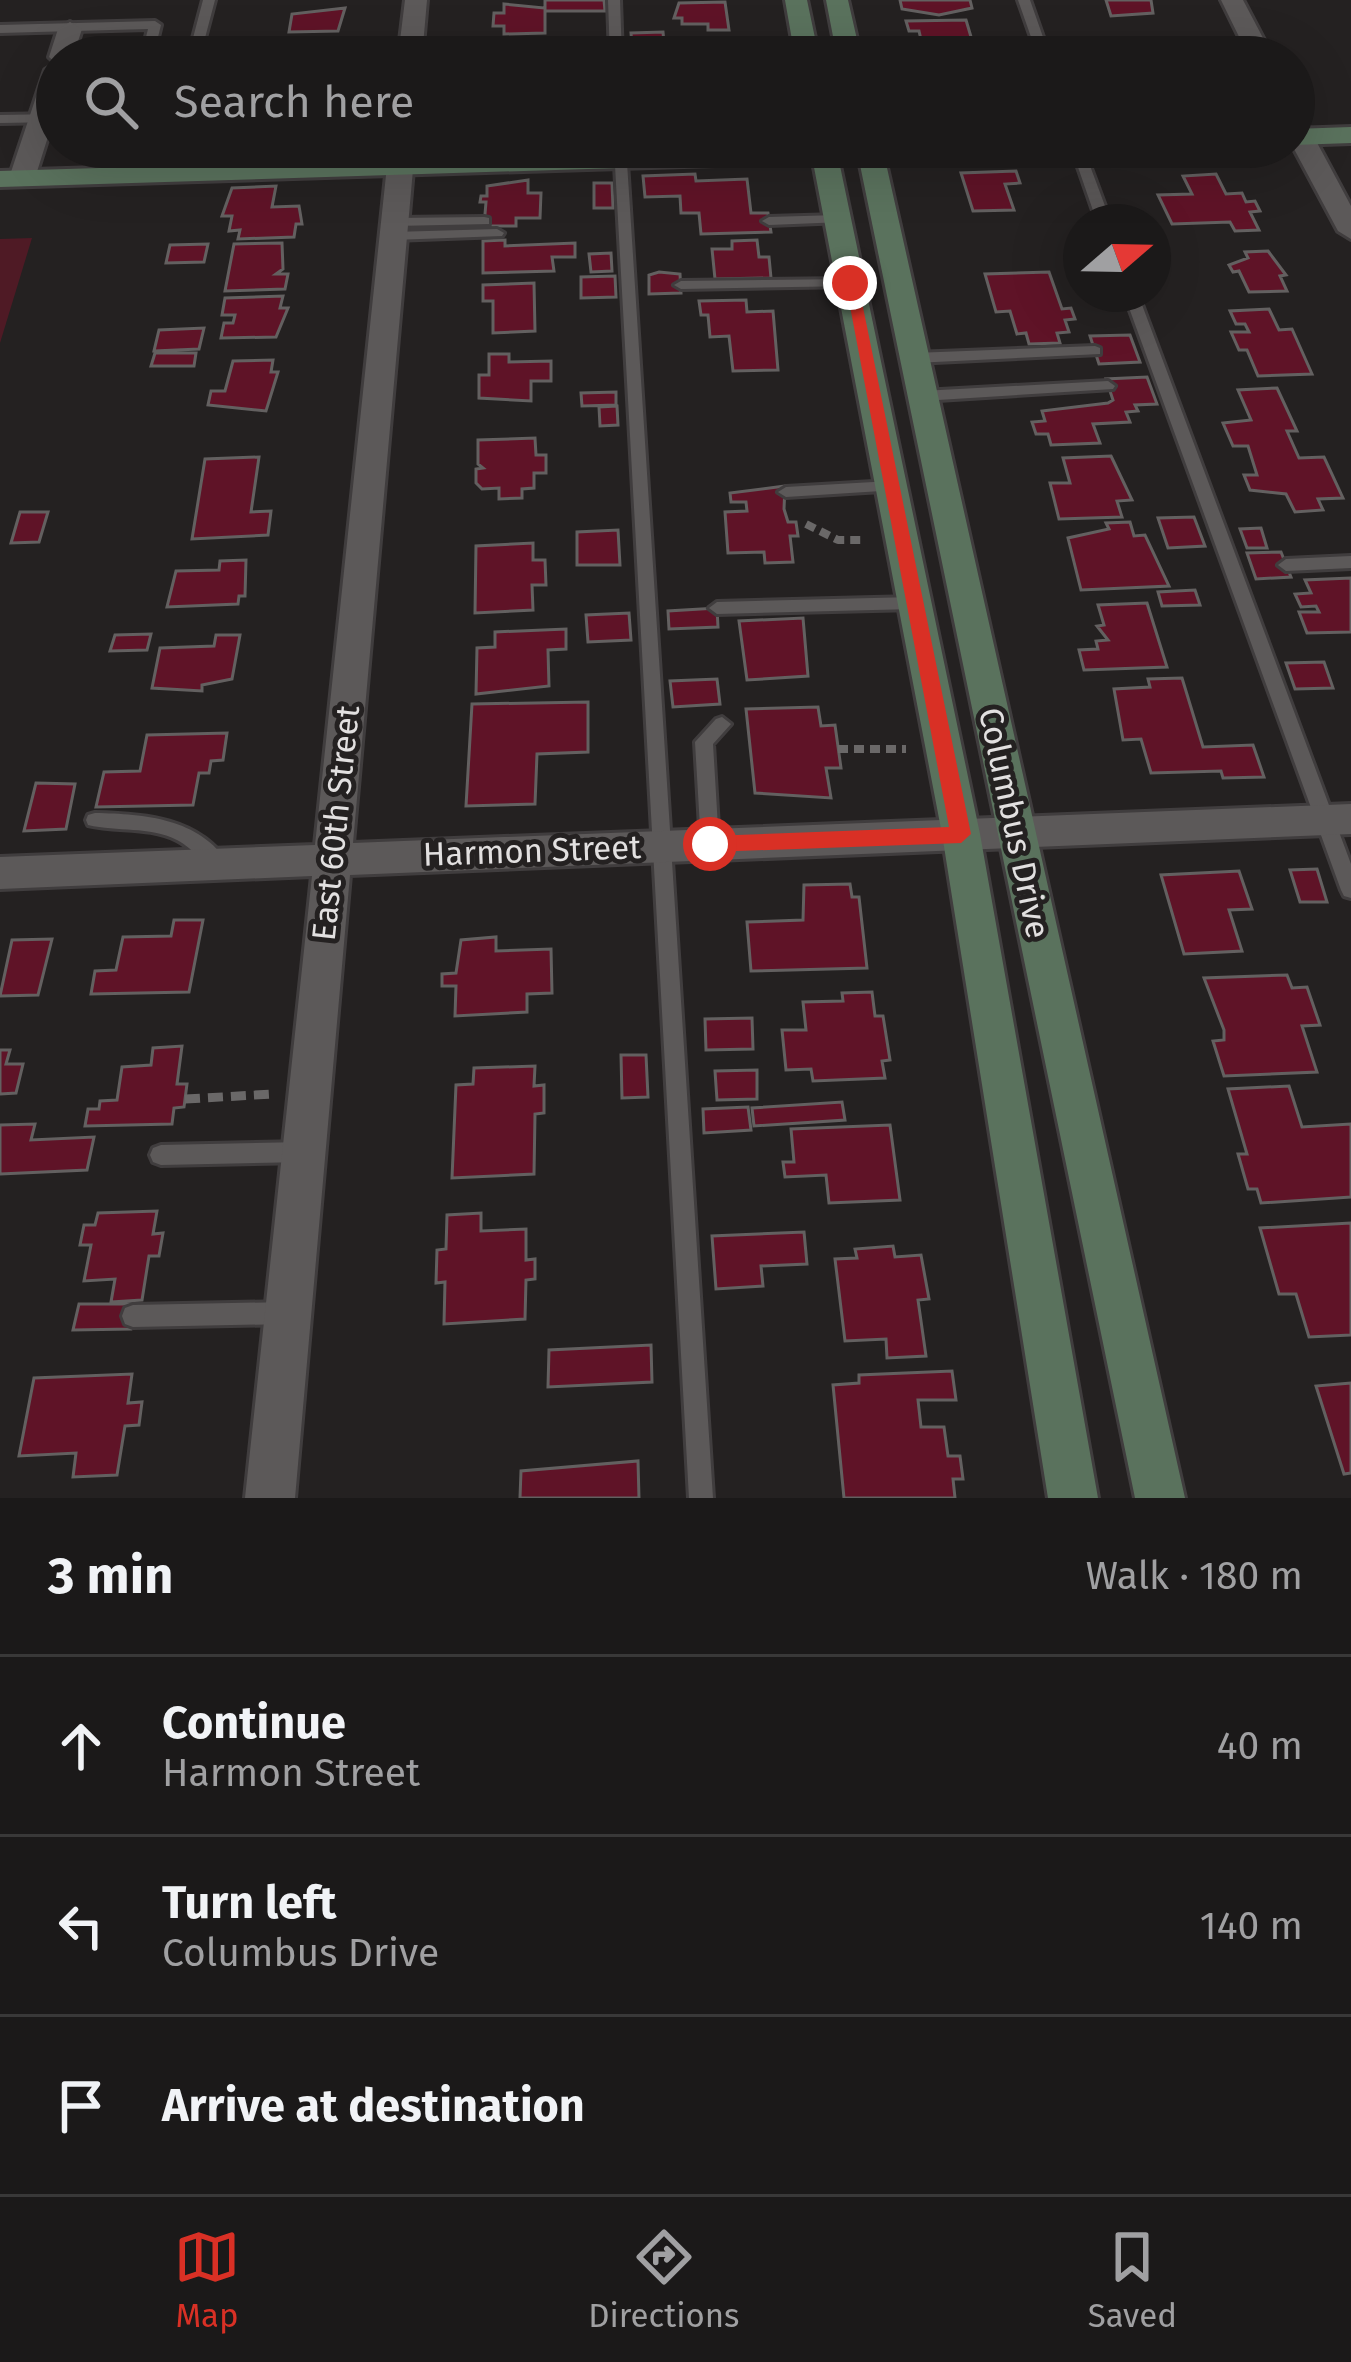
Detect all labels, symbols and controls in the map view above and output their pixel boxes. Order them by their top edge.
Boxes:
search box [36,36,1315,168]
icon: search [78,69,144,135]
text: Search here [174,75,414,129]
north arrow [1063,204,1171,312]
route end [823,256,877,310]
street label: East 60th Street [304,703,368,943]
street label: Columbus Drive [970,704,1058,942]
route start [683,817,737,871]
street label: Harmon Street [422,827,642,875]
text: 3 min [48,1545,174,1607]
text: Walk · 180 m [1086,1553,1303,1599]
text: Continue [162,1696,346,1750]
icon: ahead [48,1713,114,1779]
text: 40 m [1217,1723,1303,1769]
text: Harmon Street [162,1750,420,1796]
text: Turn left [162,1876,336,1930]
icon: left [48,1893,114,1959]
text: 140 m [1200,1903,1303,1949]
text: Columbus Drive [162,1930,439,1976]
icon: arrive [48,2073,114,2139]
text: Arrive at destination [162,2079,585,2133]
tab: Map [174,2224,240,2336]
tab: Directions [588,2224,740,2336]
tab: Saved [1088,2224,1177,2336]

